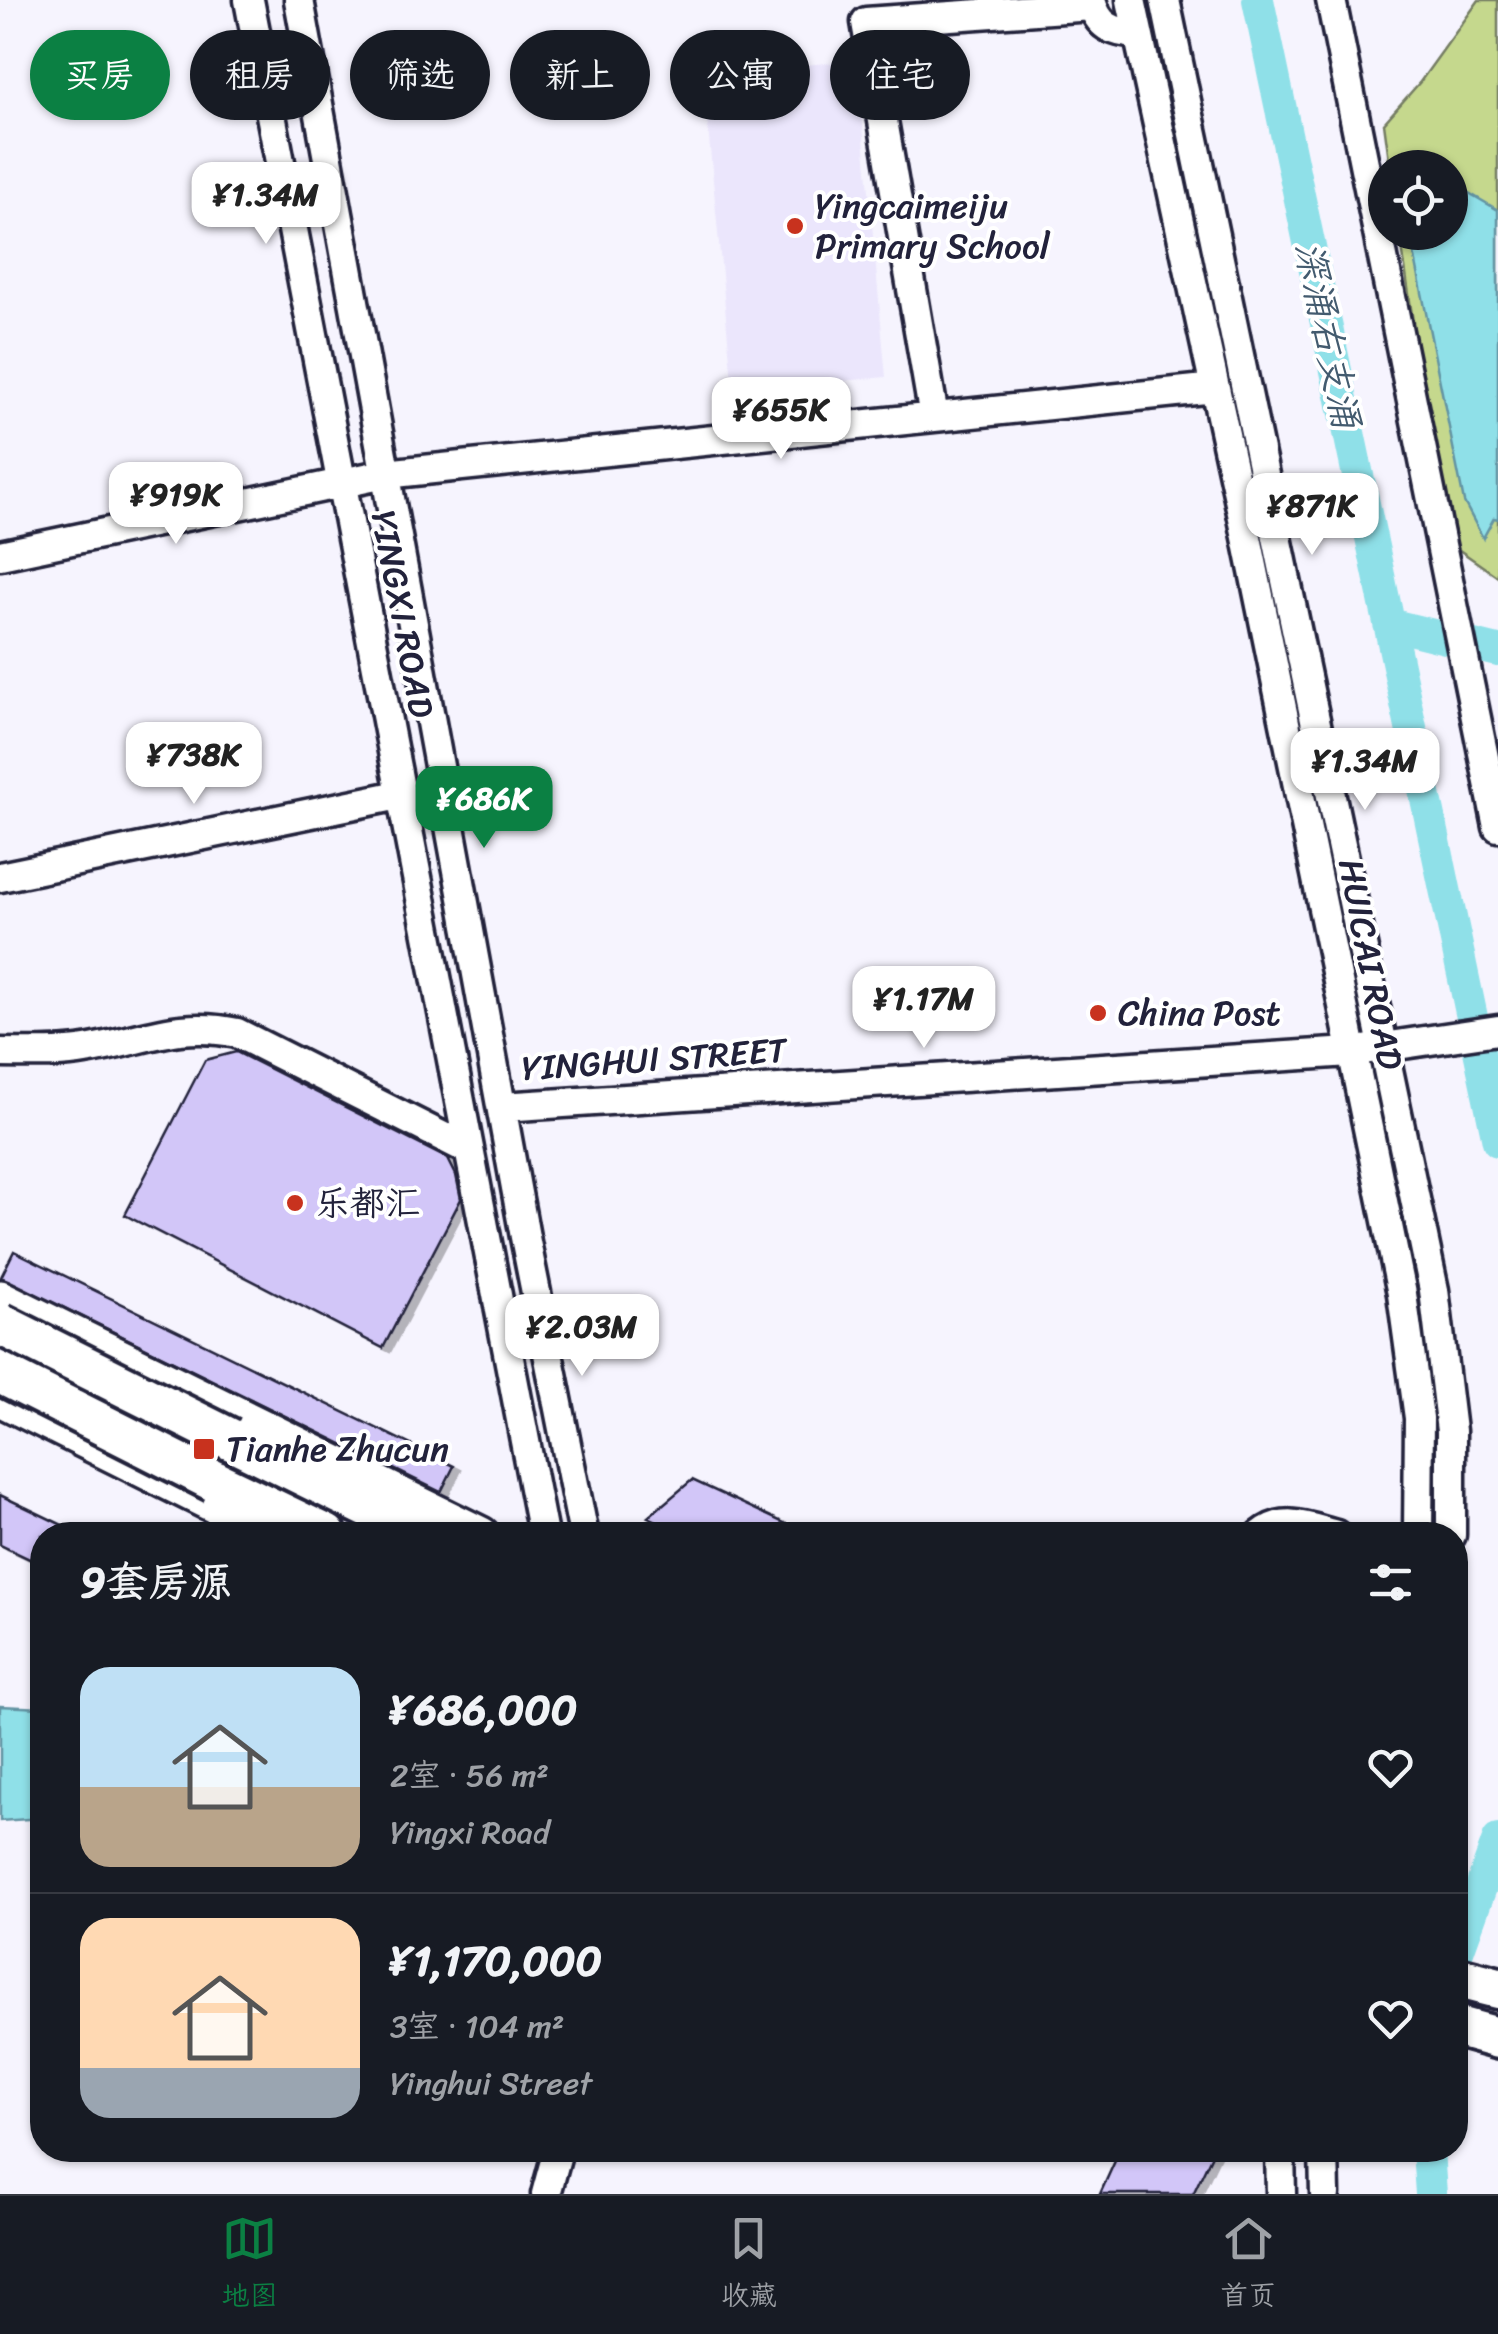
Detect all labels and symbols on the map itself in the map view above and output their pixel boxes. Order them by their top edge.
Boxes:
pin: ¥1.34M [185,162,347,247]
place label: Yingcaimeiju Primary School [815,175,1051,277]
marker: Yingcaimeiju Primary School [784,215,806,237]
water label: 深涌右支涌 [1275,235,1380,436]
pin: ¥655K [711,377,851,462]
pin: ¥919K [106,462,246,547]
pin: ¥871K [1242,473,1382,558]
street label: YINGXI ROAD [352,505,454,723]
pin: ¥738K [124,722,264,807]
pin: ¥1.34M [1284,728,1446,813]
pin: ¥686K [414,766,554,851]
street label: HUICAI ROAD [1320,853,1422,1075]
pin: ¥1.17M [843,966,1005,1051]
place label: China Post [1118,982,1281,1044]
marker: China Post [1087,1002,1109,1024]
street label: YINGHUI STREET [520,1019,791,1099]
place label: 乐都汇 [315,1172,420,1234]
marker: 乐都汇 [284,1192,306,1214]
pin: ¥2.03M [501,1294,663,1379]
place label: Tianhe Zhucun [226,1418,449,1480]
marker: Tianhe Zhucun [191,1436,217,1462]

